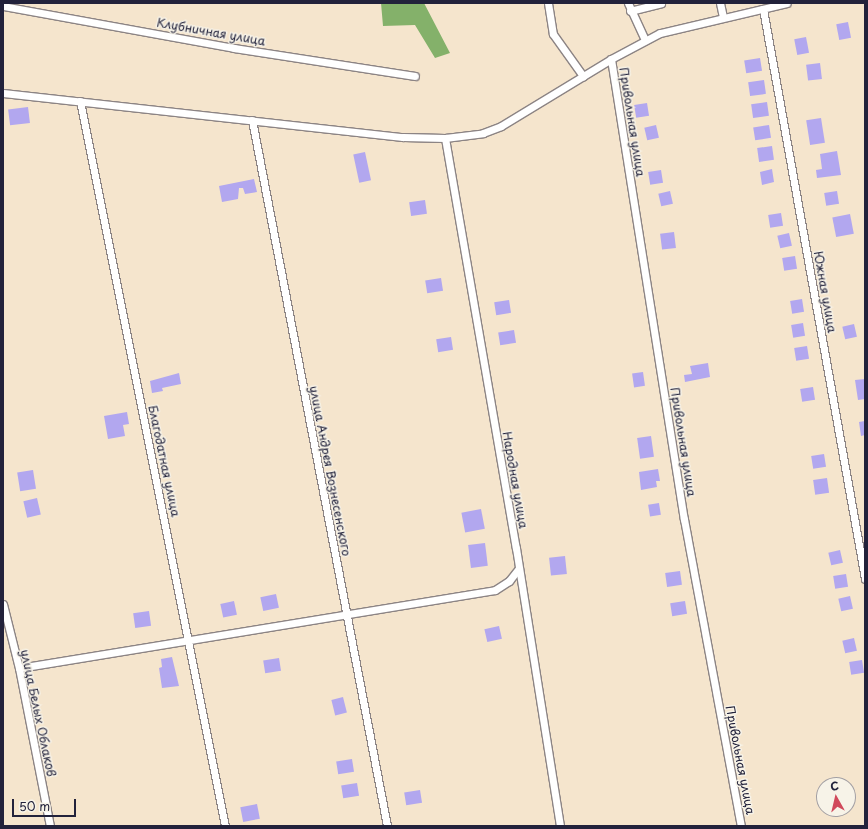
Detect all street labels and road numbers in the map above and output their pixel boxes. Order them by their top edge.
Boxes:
street label: Клубничная улица [155,15,267,49]
street label: Привольная улица [616,66,648,178]
street label: Южная улица [811,250,839,334]
street label: улица Андрея Вознесенского [306,384,354,558]
street label: Привольная улица [667,386,699,498]
street label: Благодатная улица [145,403,183,519]
street label: Народная улица [499,430,531,530]
street label: улица Белых Облаков [17,648,59,778]
street label: Привольная улица [722,704,758,816]

